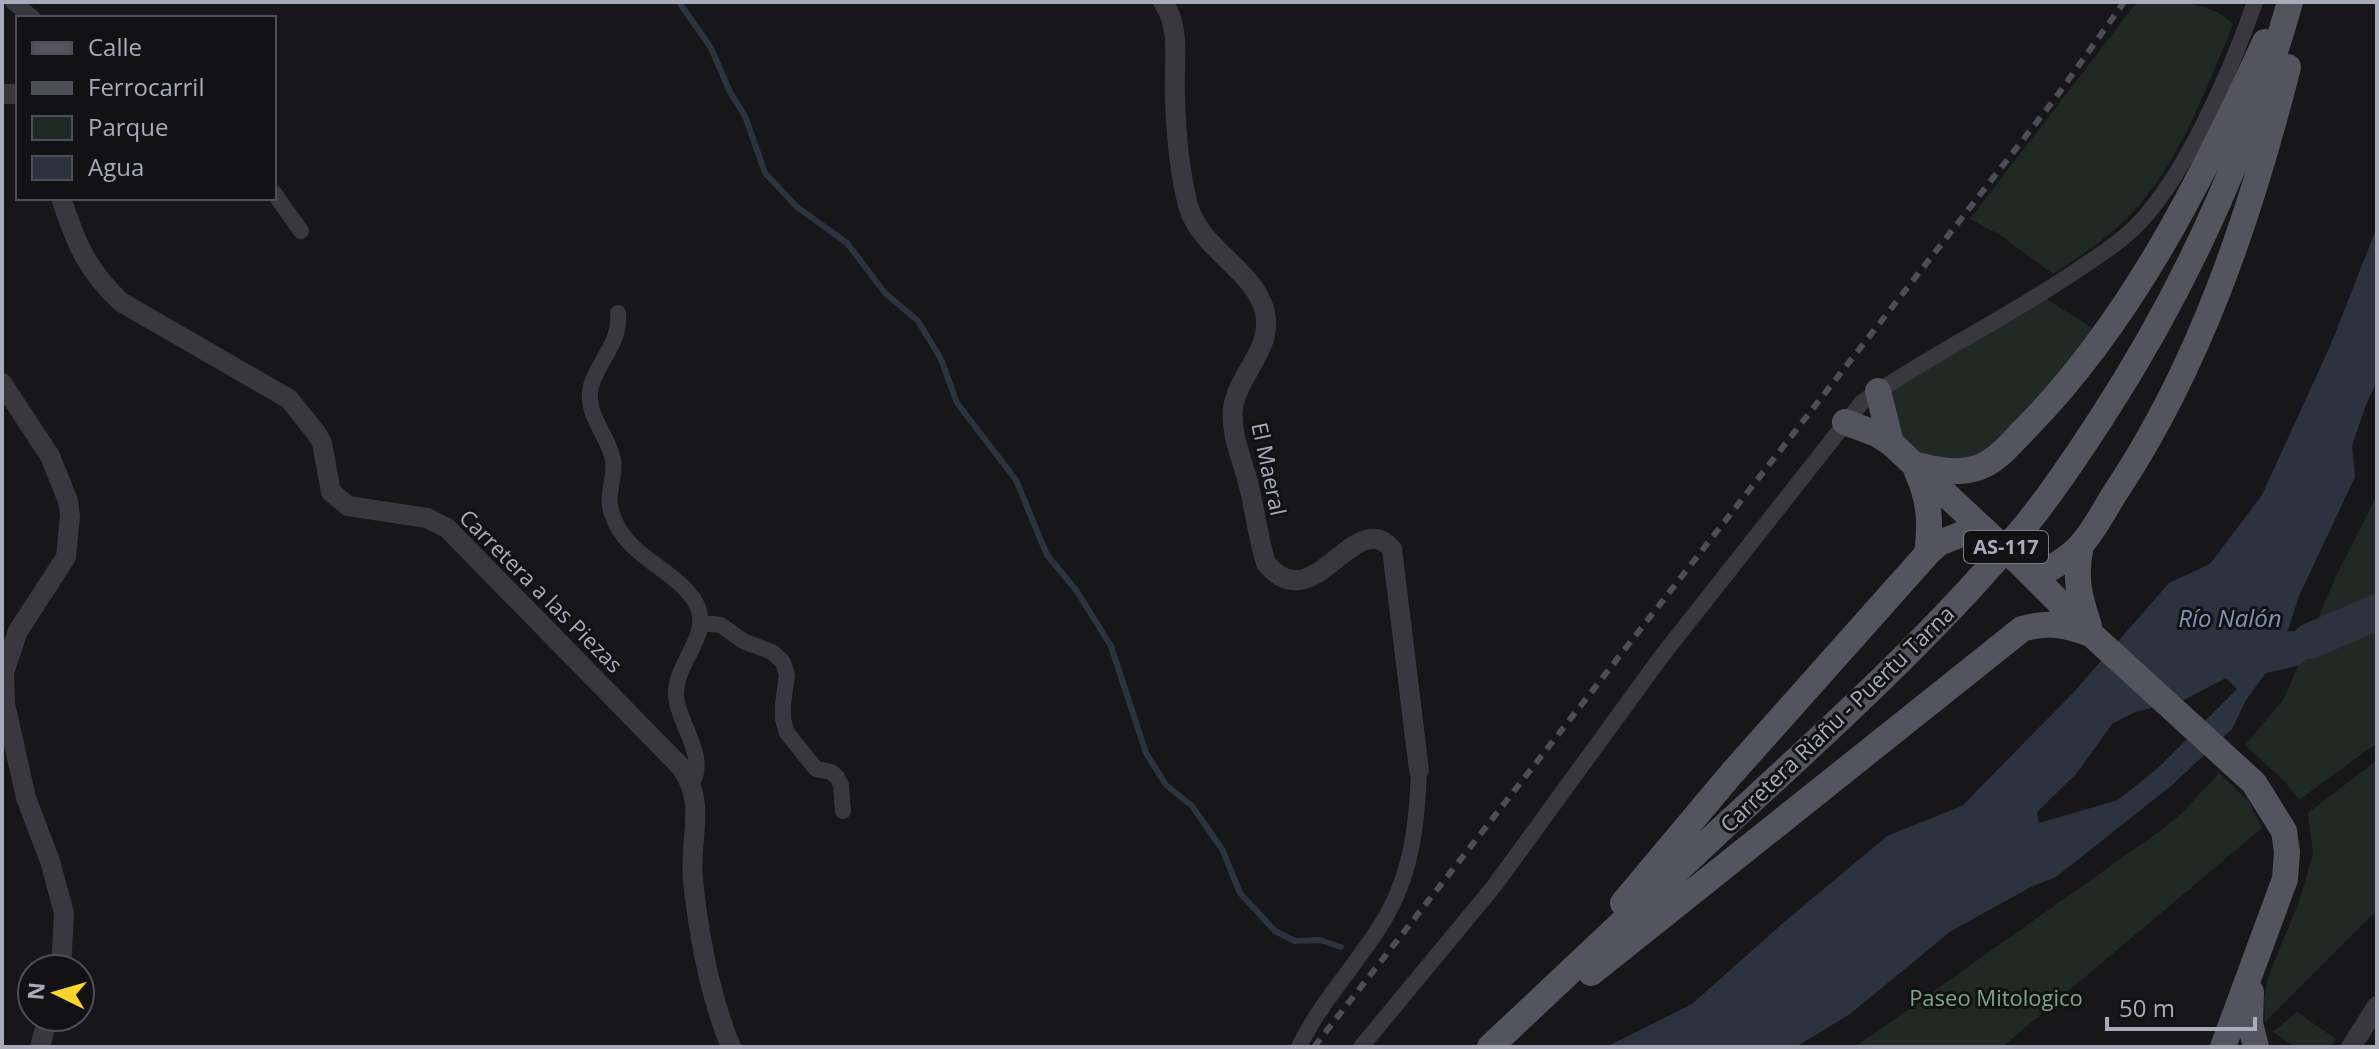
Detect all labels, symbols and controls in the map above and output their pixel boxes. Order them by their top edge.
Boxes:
legend [16,16,276,200]
text: Calle [88,30,142,63]
text: Ferrocarril [88,70,204,103]
text: Parque [88,110,168,143]
text: Agua [88,150,144,183]
street label: El Maeral [1245,419,1294,518]
street label: Carretera a las Piezas [453,502,630,679]
road number: AS-117 [1964,531,2048,563]
street label: Carretera Riañu - Puertu Tarna [1713,598,1960,838]
water label: Río Nalón [2178,601,2282,634]
north arrow [16,953,96,1033]
text: N [19,981,51,1001]
scale bar [2107,981,2255,1031]
park label: Paseo Mitologico [1909,982,2083,1012]
text: 50 m [2119,991,2175,1024]

